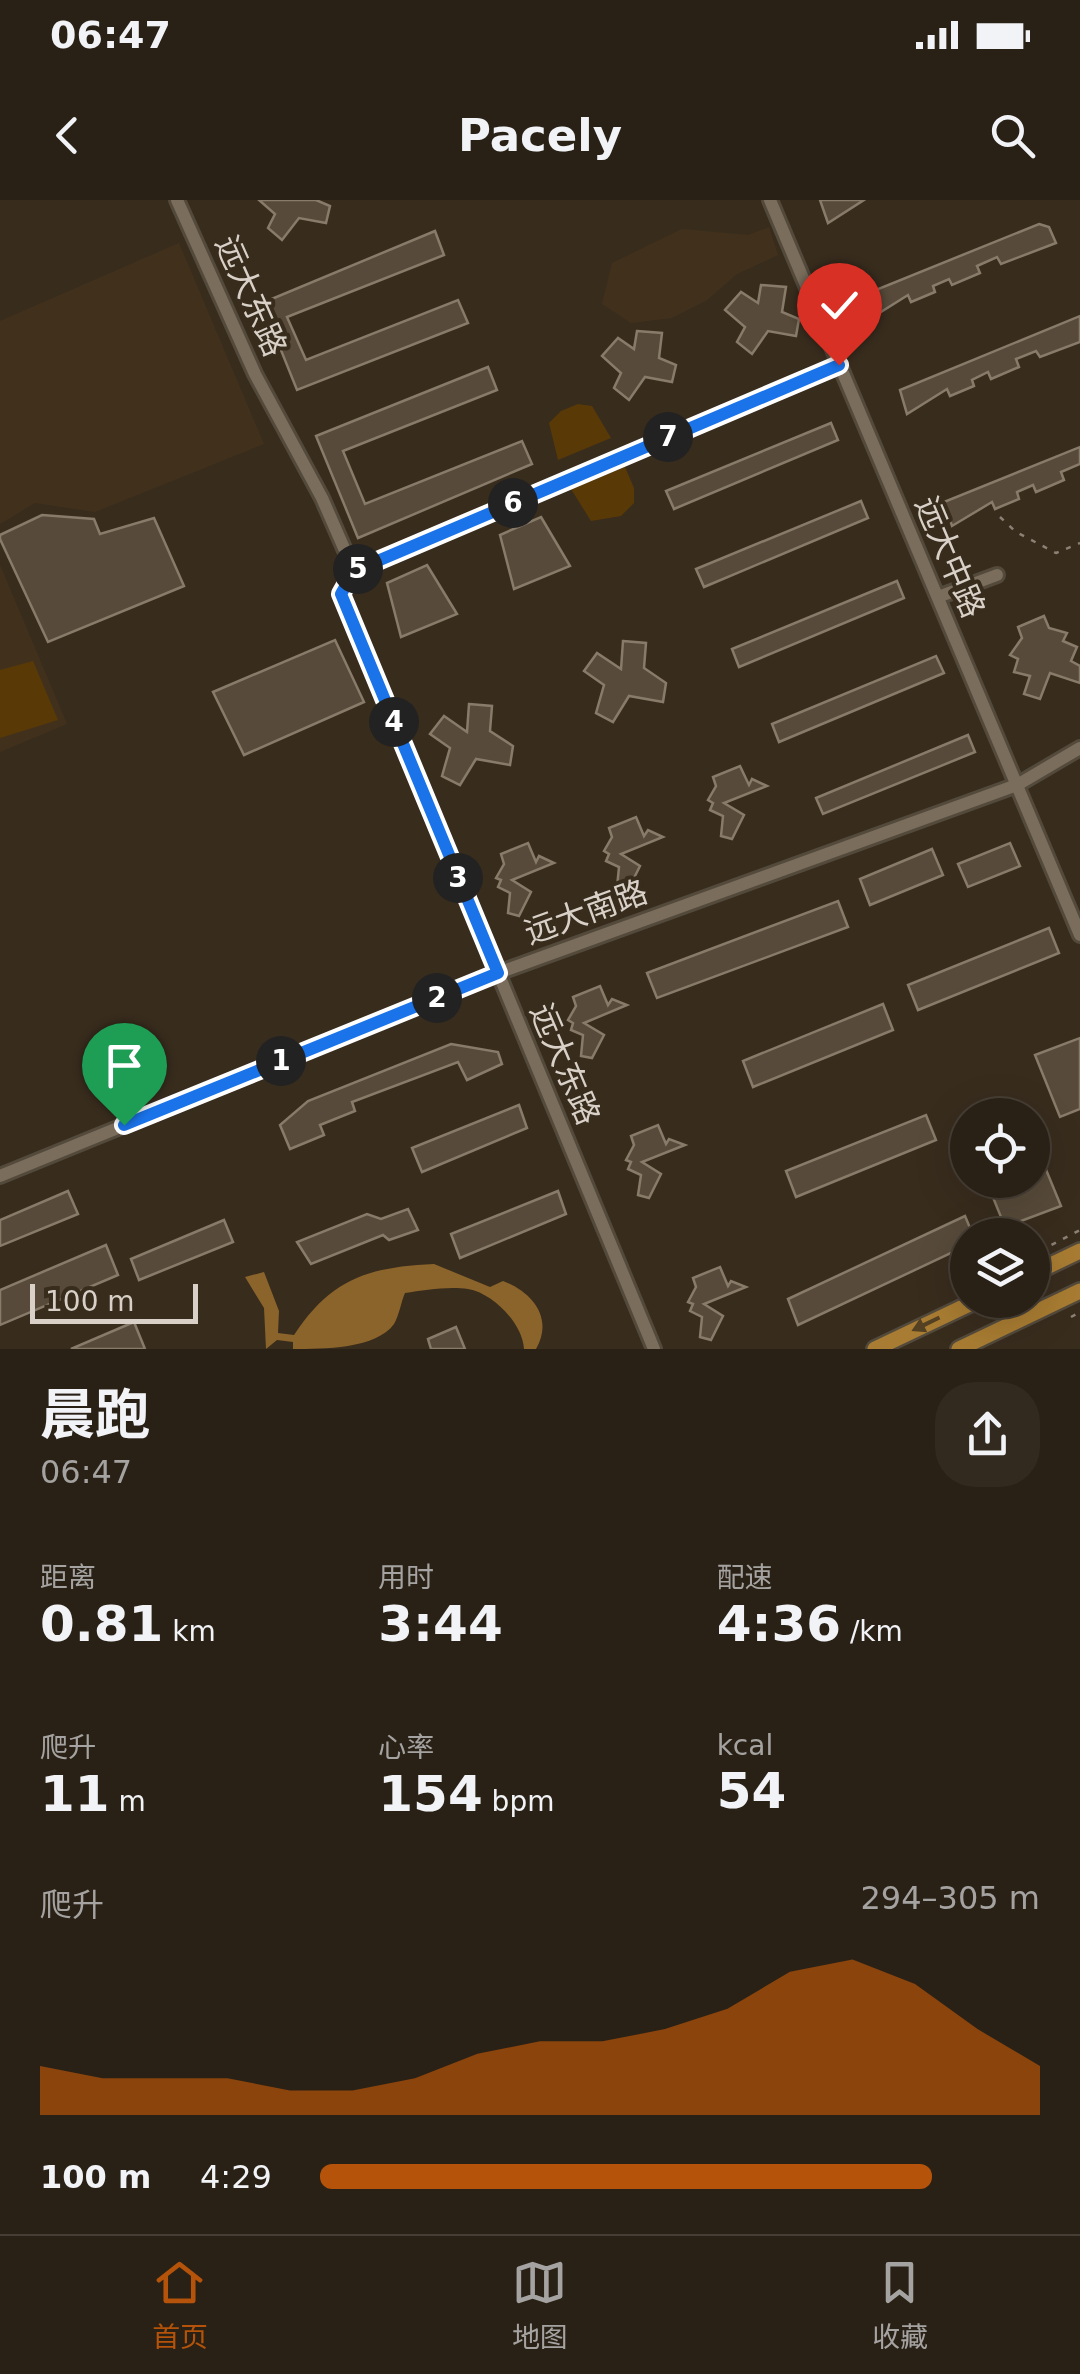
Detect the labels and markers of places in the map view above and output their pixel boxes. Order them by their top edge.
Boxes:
pin [797,263,882,366]
pin: 7 [643,412,693,462]
pin: 6 [488,478,538,528]
pin: 5 [333,544,383,594]
pin: 4 [369,697,419,747]
pin: 3 [433,853,483,903]
pin: 2 [412,973,462,1023]
pin [82,1023,167,1126]
pin: 1 [256,1036,306,1086]

